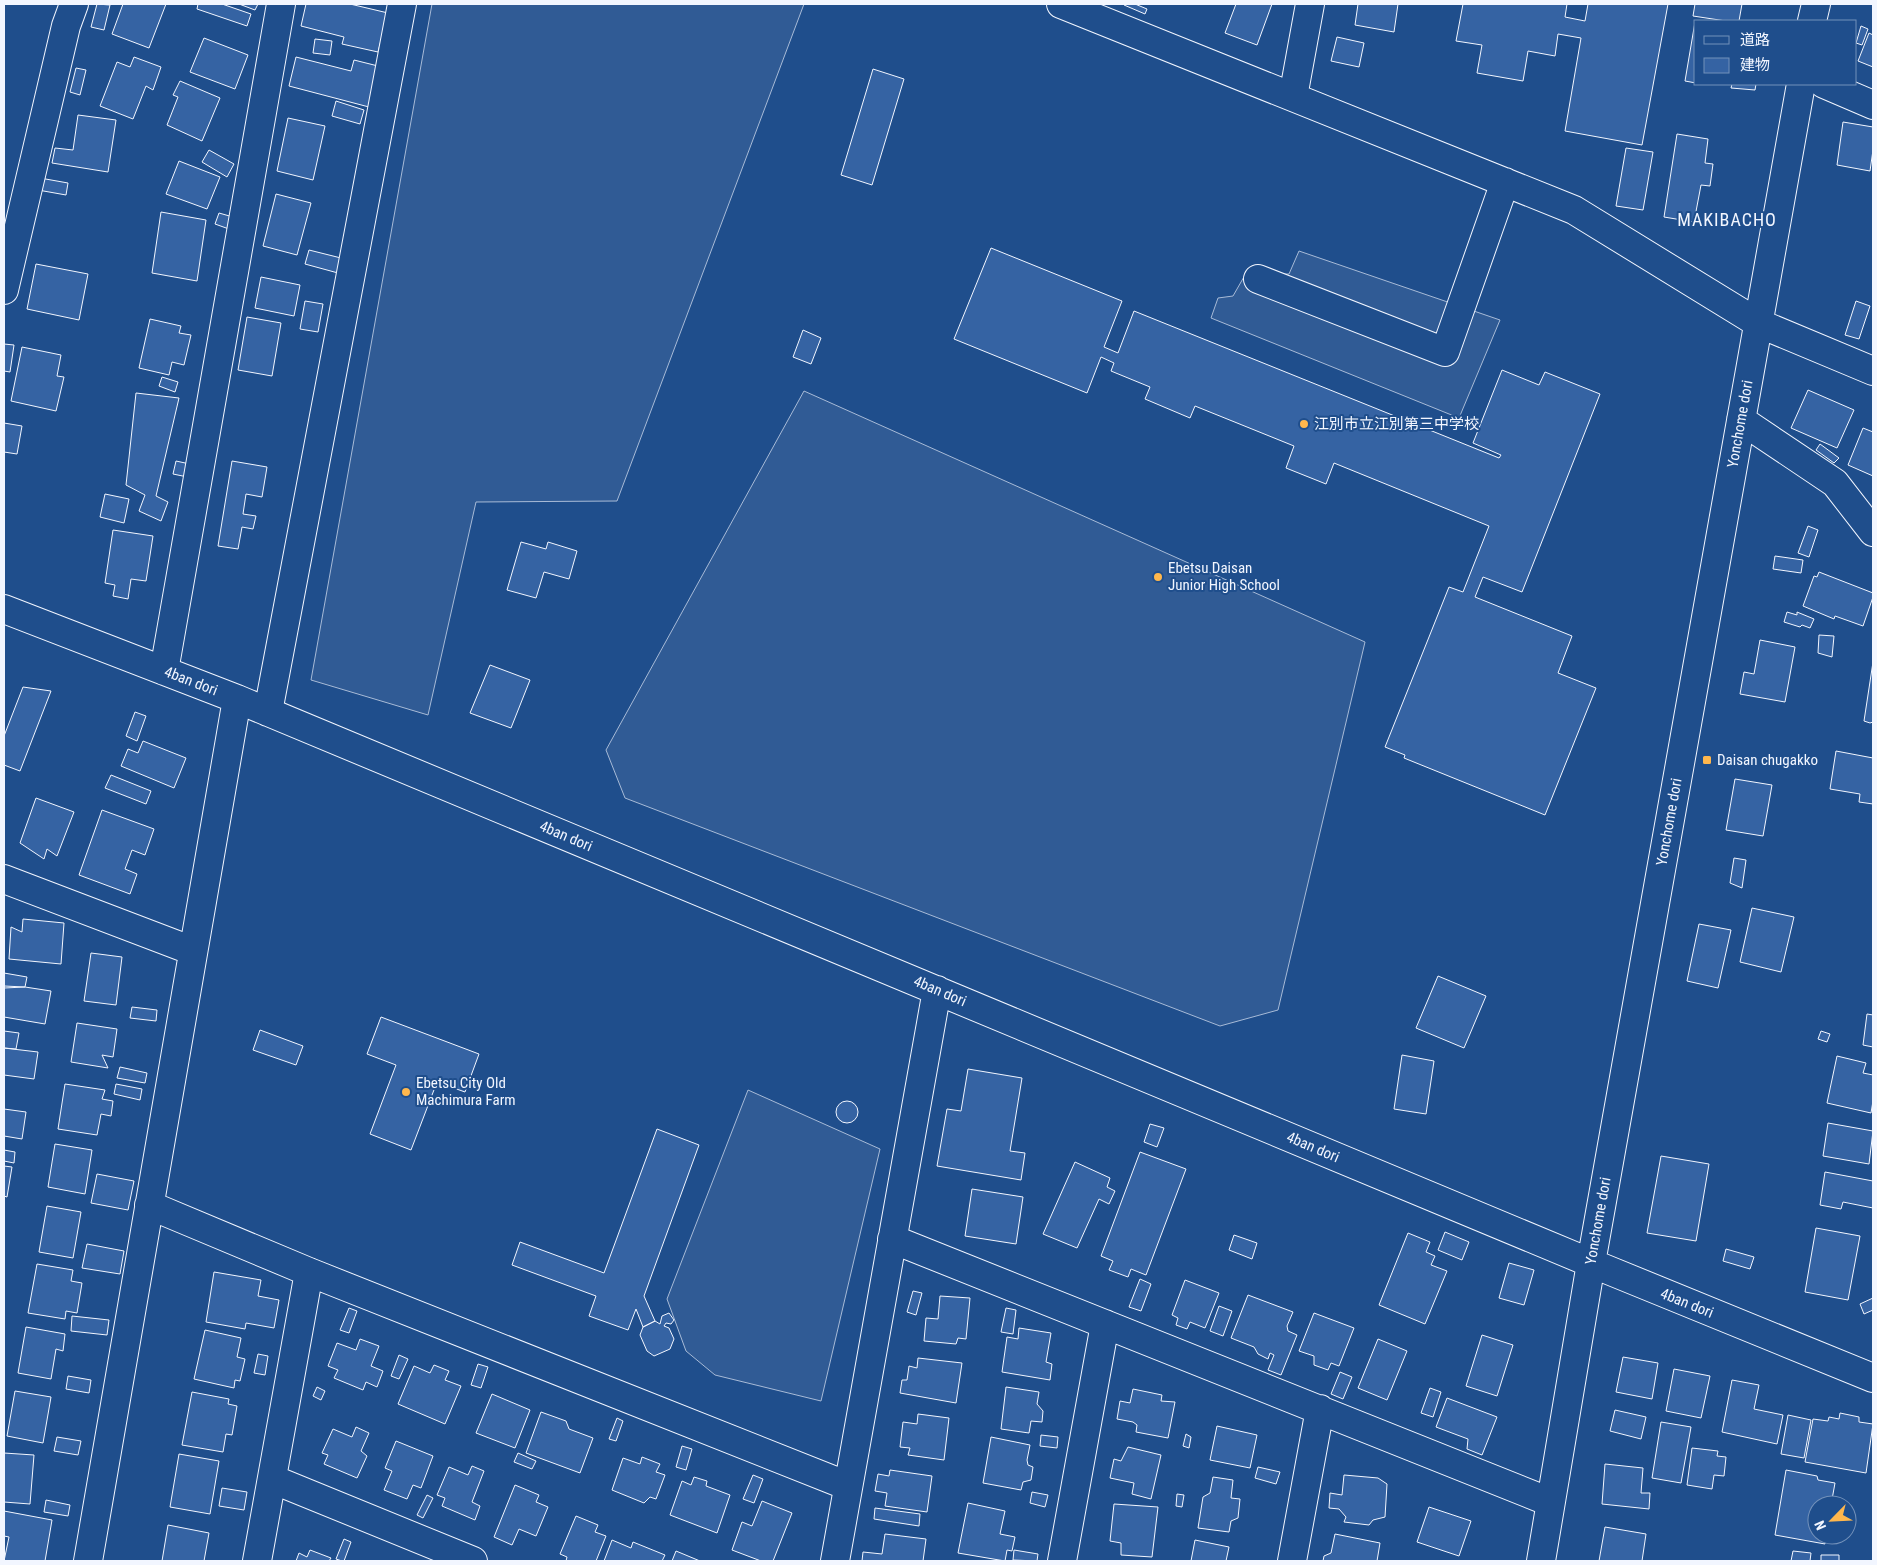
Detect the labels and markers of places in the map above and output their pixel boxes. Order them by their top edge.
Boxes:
place label: 江別市立江別第三中学校 [1314,415,1479,433]
marker: 江別市立江別第三中学校 [1298,418,1310,430]
place label: Ebetsu Daisan Junior High School [1168,559,1280,594]
marker: Ebetsu Daisan Junior High School [1152,571,1164,583]
place label: Daisan chugakko [1717,751,1818,769]
marker: Daisan chugakko [1701,754,1713,766]
place label: Ebetsu City Old Machimura Farm [416,1074,516,1109]
marker: Ebetsu City Old Machimura Farm [400,1086,412,1098]

